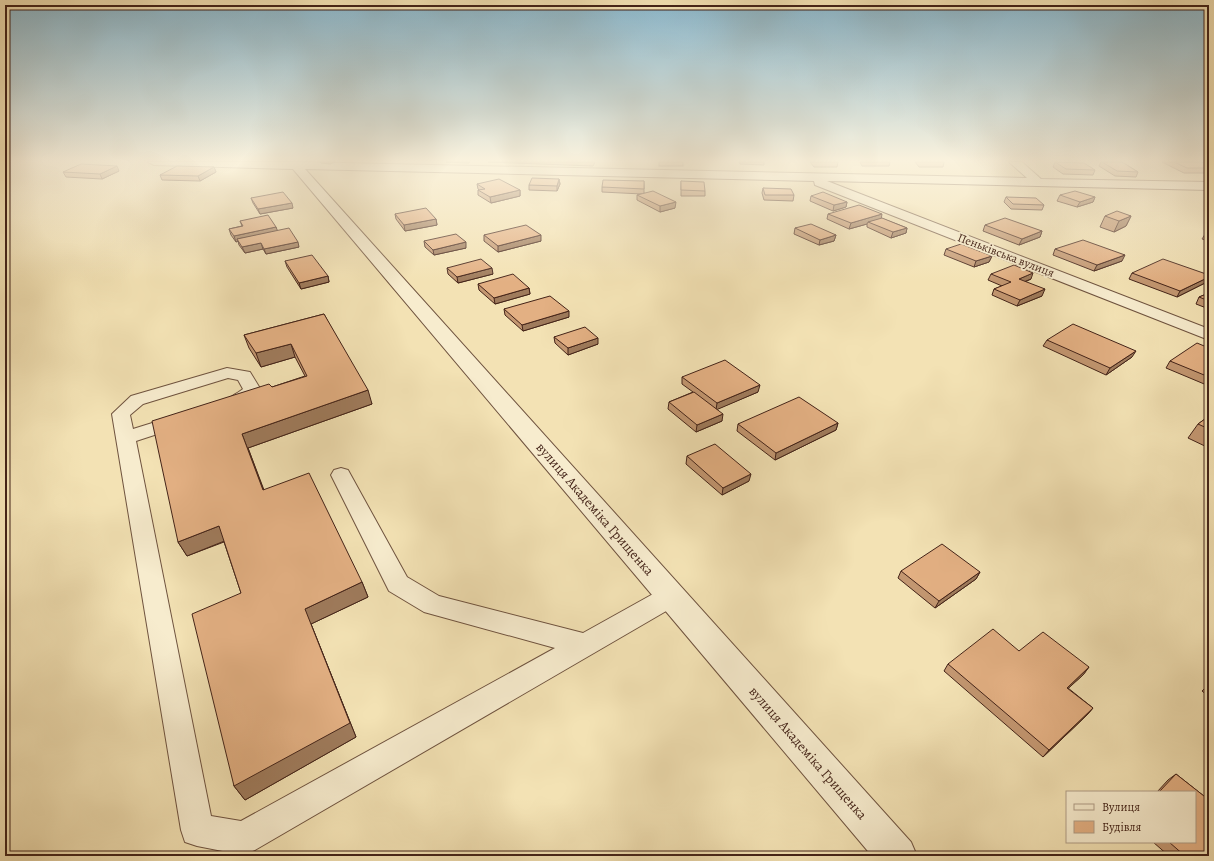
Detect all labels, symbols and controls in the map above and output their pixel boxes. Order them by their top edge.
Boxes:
street label: Пеньківська вулиця [955,229,1057,281]
street label: вулиця Академіка Грищенка [532,438,659,580]
street label: вулиця Академіка Грищенка [745,682,872,824]
legend [1066,791,1196,843]
text: Вулиця [1102,799,1140,815]
text: Будівля [1102,819,1142,835]

